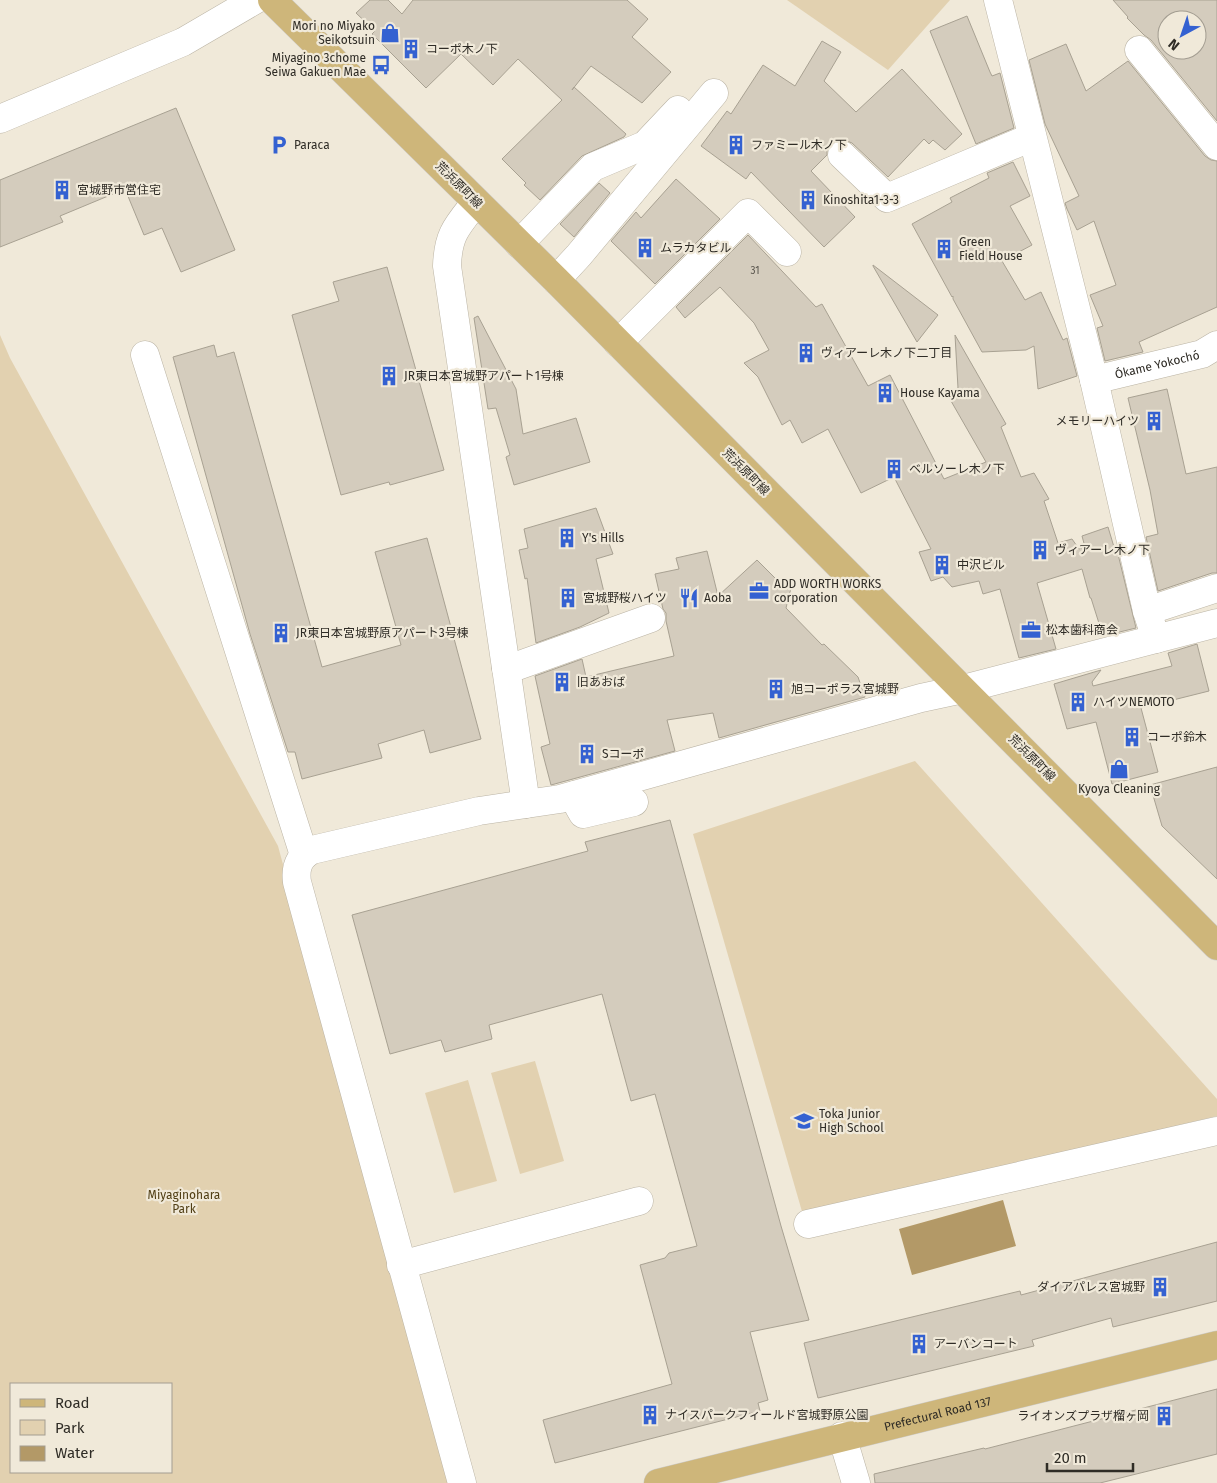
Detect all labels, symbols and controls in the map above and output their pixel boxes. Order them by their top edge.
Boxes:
north arrow [1157,10,1207,60]
place label: Mori no Miyako Seikotsuin [292,19,375,47]
shop icon: Mori no Miyako Seikotsuin [379,22,401,44]
text: N [1165,35,1183,54]
building icon: コーポ木ノ下 [400,38,422,60]
place label: コーポ木ノ下 [426,42,498,56]
place label: Miyagino 3chome Seiwa Gakuen Mae [265,51,366,79]
bus stop icon: Miyagino 3chome Seiwa Gakuen Mae [370,54,392,76]
parking icon: Paraca [268,134,290,156]
building icon: ファミール木ノ下 [725,134,747,156]
place label: Paraca [294,138,330,152]
place label: ファミール木ノ下 [751,138,847,152]
street label: 荒浜原町線 [433,159,485,211]
building icon: 宮城野市営住宅 [51,179,73,201]
place label: 宮城野市営住宅 [77,183,161,197]
building icon: Kinoshita1-3-3 [797,189,819,211]
place label: Kinoshita1-3-3 [823,193,899,207]
place label: Green Field House [959,235,1023,263]
building icon: ムラカタビル [634,237,656,259]
building icon: Green Field House [933,238,955,260]
place label: ムラカタビル [660,241,731,255]
house number: 31 [750,265,760,277]
building icon: ヴィアーレ木ノ下二丁目 [795,342,817,364]
place label: ヴィアーレ木ノ下二丁目 [821,346,952,360]
street label: Ókame Yokochó [1113,348,1201,382]
building icon: JR東日本宮城野アパート1号棟 [378,365,400,387]
place label: JR東日本宮城野アパート1号棟 [404,369,564,383]
building icon: House Kayama [874,382,896,404]
place label: House Kayama [900,386,980,400]
building icon: メモリーハイツ [1143,410,1165,432]
place label: メモリーハイツ [1055,414,1139,428]
street label: 荒浜原町線 [720,446,772,498]
building icon: ベルソーレ木ノ下 [883,458,905,480]
place label: ベルソーレ木ノ下 [909,462,1005,476]
building icon: Y's Hills [556,527,578,549]
place label: Y's Hills [582,531,625,545]
building icon: ヴィアーレ木ノ下 [1029,539,1051,561]
place label: ヴィアーレ木ノ下 [1055,543,1150,557]
building icon: 中沢ビル [931,554,953,576]
place label: 中沢ビル [957,558,1005,572]
place label: ADD WORTH WORKS corporation [774,577,882,605]
office icon: ADD WORTH WORKS corporation [748,580,770,602]
building icon: 宮城野桜ハイツ [557,587,579,609]
restaurant icon: Aoba [678,587,700,609]
place label: 宮城野桜ハイツ [583,591,667,605]
place label: Aoba [704,591,731,605]
office icon: 松本歯科商会 [1020,619,1042,641]
building icon: JR東日本宮城野原アパート3号棟 [270,622,292,644]
place label: 松本歯科商会 [1046,623,1118,637]
place label: JR東日本宮城野原アパート3号棟 [296,626,469,640]
building icon: 旧あおば [551,671,573,693]
place label: 旧あおば [577,675,625,689]
building icon: 旭コーポラス宮城野 [765,678,787,700]
place label: 旭コーポラス宮城野 [791,682,899,696]
building icon: ハイツNEMOTO [1067,691,1089,713]
place label: ハイツNEMOTO [1093,695,1175,709]
building icon: コーポ鈴木 [1121,726,1143,748]
place label: コーポ鈴木 [1147,730,1207,744]
street label: 荒浜原町線 [1006,732,1058,784]
building icon: Sコーポ [576,743,598,765]
place label: Sコーポ [602,747,645,761]
shop icon: Kyoya Cleaning [1108,758,1130,780]
place label: Kyoya Cleaning [1078,782,1161,796]
place label: Toka Junior High School [819,1107,884,1135]
school or university icon: Toka Junior High School [793,1110,815,1132]
park label: Miyaginohara Park [148,1188,220,1216]
building icon: ダイアパレス宮城野 [1149,1276,1171,1298]
place label: ダイアパレス宮城野 [1037,1280,1145,1294]
building icon: アーバンコート [908,1333,930,1355]
place label: アーバンコート [934,1337,1018,1351]
legend [10,1383,172,1473]
text: Road [55,1394,90,1412]
street label: Prefectural Road 137 [883,1394,993,1434]
building icon: ナイスパークフィールド宮城野原公園 [639,1404,661,1426]
building icon: ライオンズプラザ榴ヶ岡 [1153,1405,1175,1427]
place label: ナイスパークフィールド宮城野原公園 [665,1408,868,1422]
place label: ライオンズプラザ榴ヶ岡 [1017,1409,1149,1423]
text: Park [55,1419,85,1437]
scale bar [1047,1440,1133,1472]
text: Water [55,1444,94,1462]
text: 20 m [1054,1449,1087,1467]

